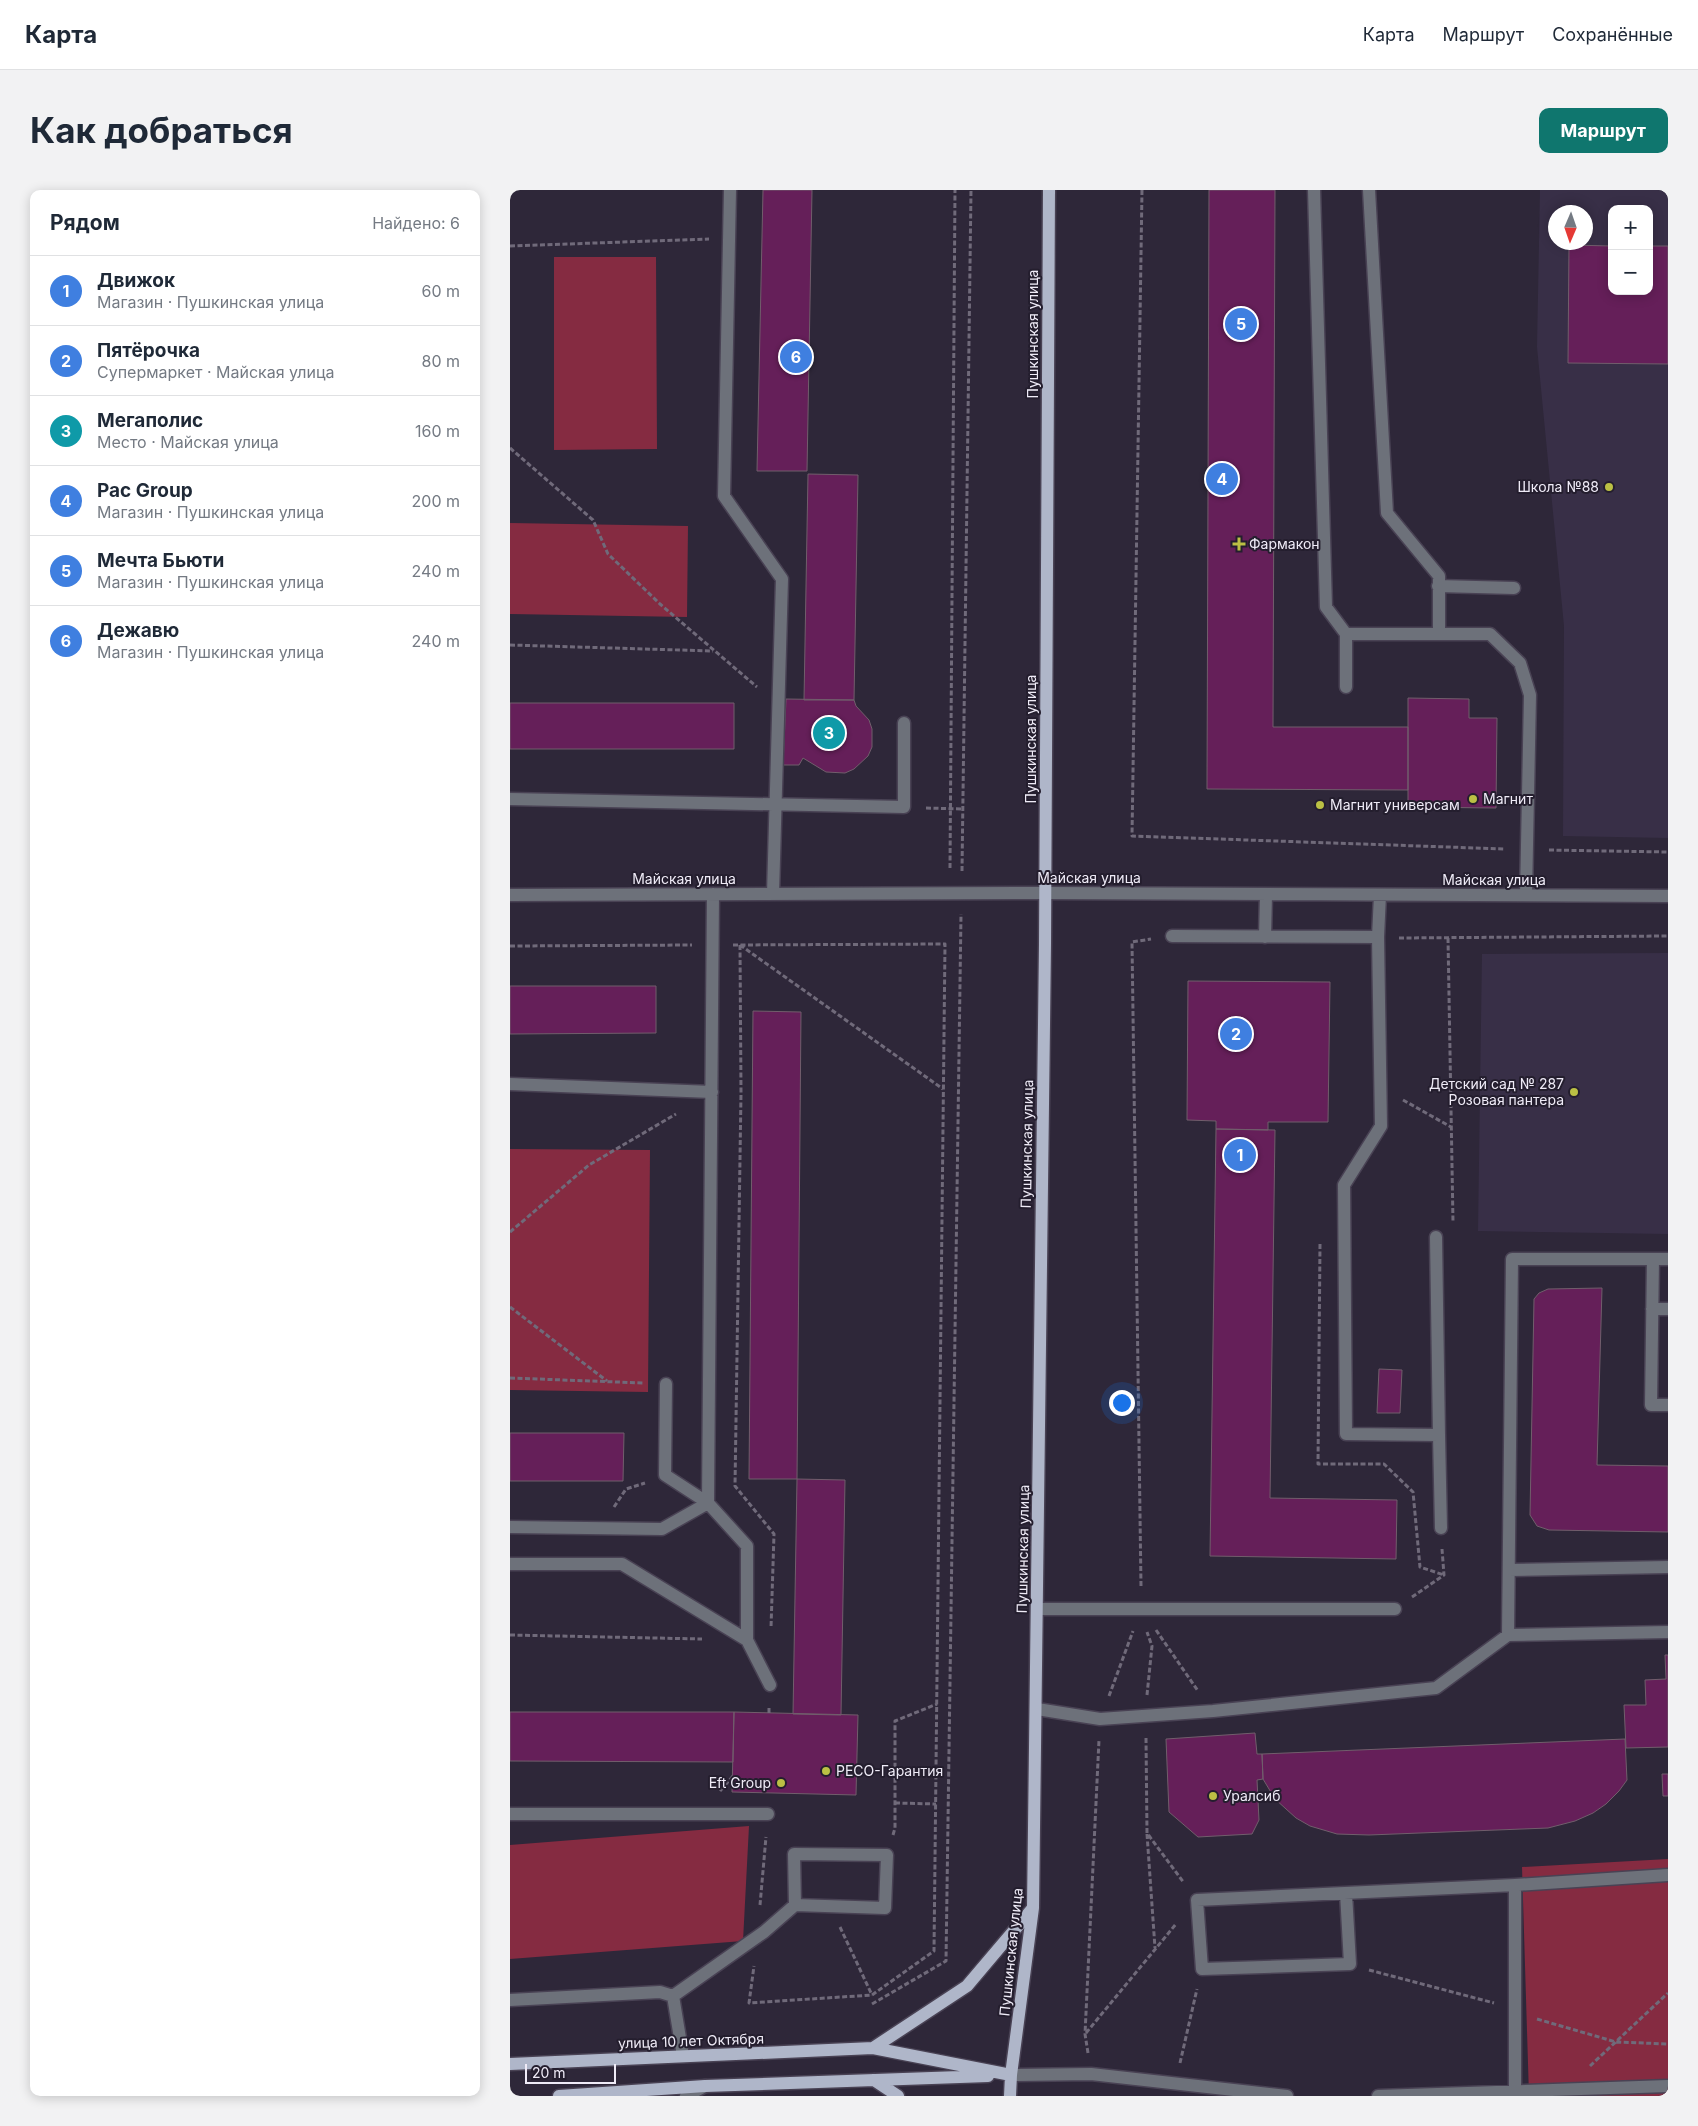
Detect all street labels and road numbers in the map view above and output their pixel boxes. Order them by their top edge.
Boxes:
street label: Пушкинская улица [1024,270,1041,398]
street label: Пушкинская улица [1022,675,1039,803]
street label: Майская улица [1037,869,1141,886]
street label: Майская улица [632,870,736,887]
street label: Майская улица [1442,871,1546,888]
street label: Пушкинская улица [1017,1079,1036,1209]
street label: Пушкинская улица [1013,1484,1032,1614]
street label: Пушкинская улица [995,1887,1026,2017]
street label: улица 10 лет Октября [618,2029,764,2052]

